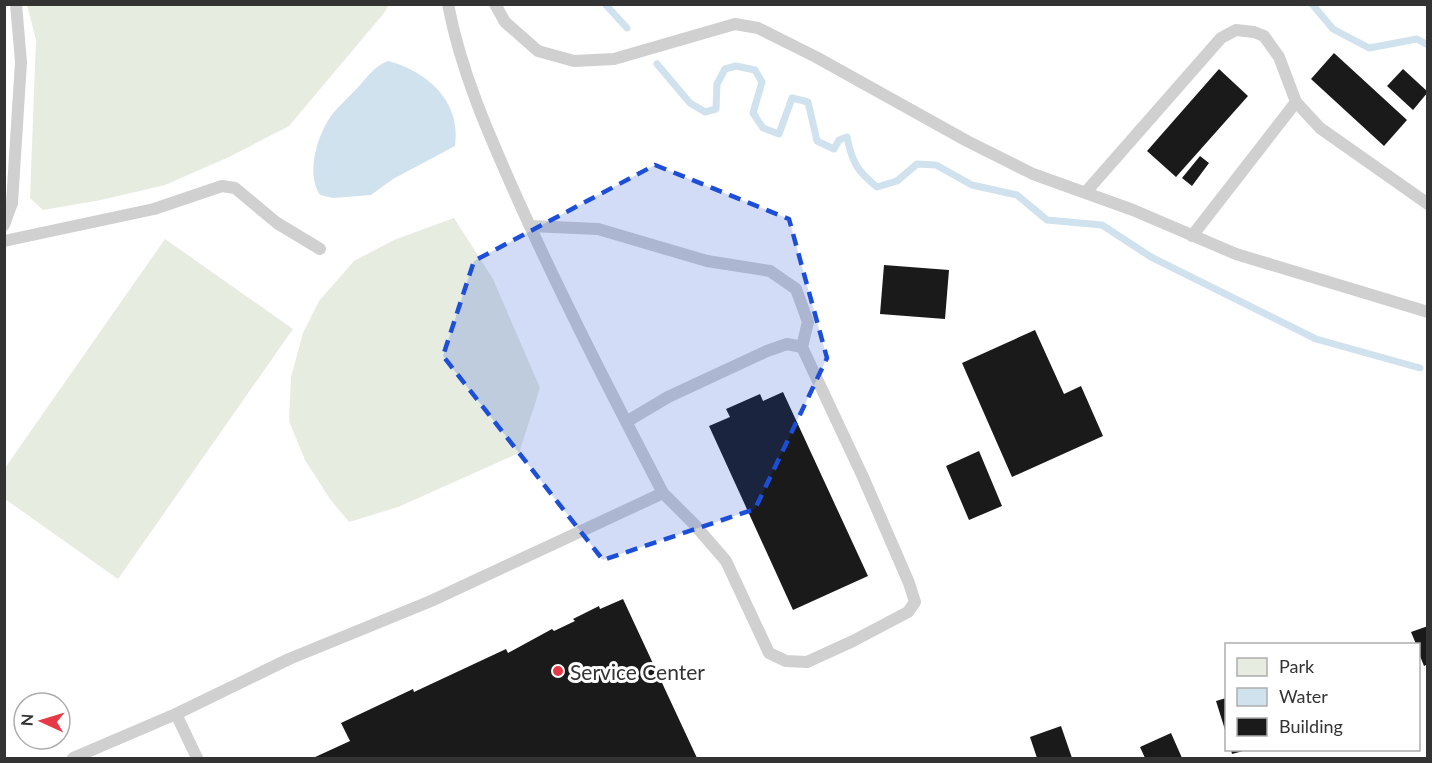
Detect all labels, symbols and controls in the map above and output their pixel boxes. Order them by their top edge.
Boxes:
legend [1225,643,1420,751]
text: Park [1279,655,1315,677]
place label: Service Center [570,659,705,684]
marker: Service Center [551,664,565,678]
text: Water [1279,685,1328,707]
north arrow [12,691,72,751]
text: N [17,713,36,727]
text: Building [1279,715,1343,737]

